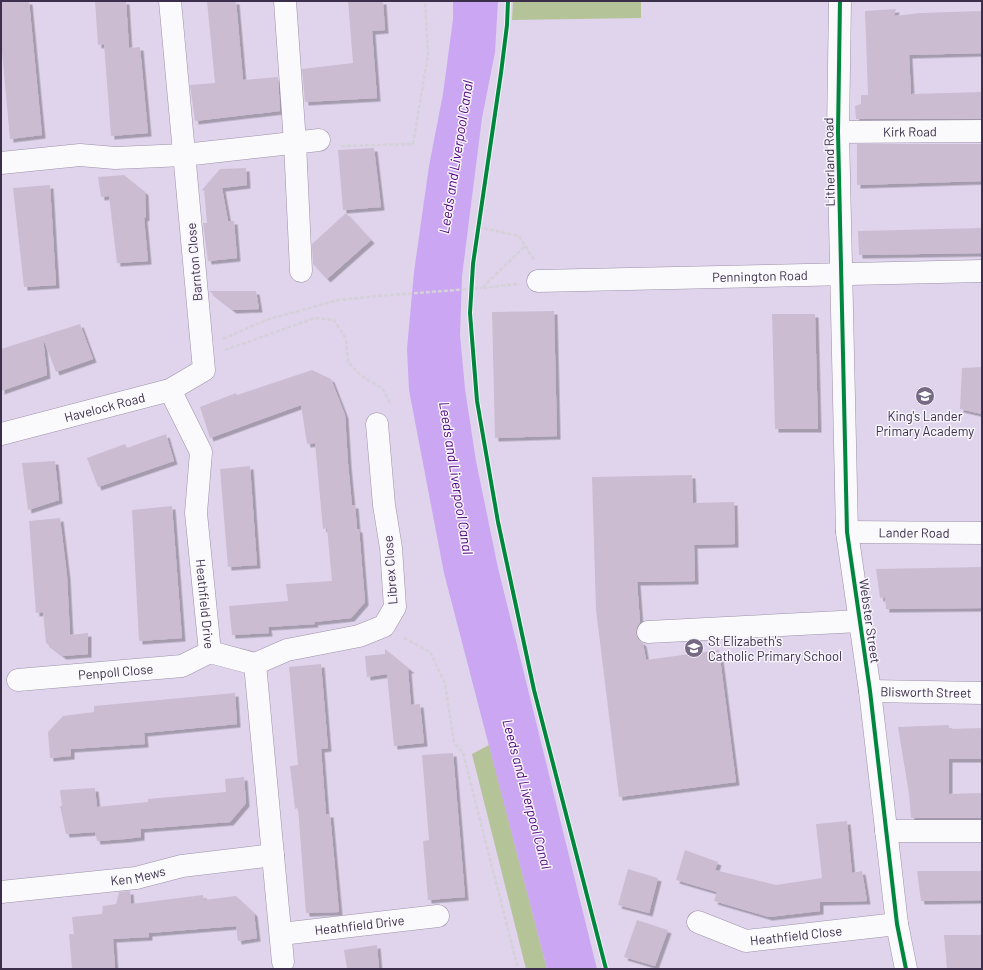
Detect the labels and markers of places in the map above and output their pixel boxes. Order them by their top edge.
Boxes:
school or university icon: King's Lander Primary Academy [914,385,936,407]
place label: King's Lander Primary Academy [876,408,974,439]
place label: St Elizabeth's Catholic Primary School [708,633,842,664]
school or university icon: St Elizabeth's Catholic Primary School [683,637,705,659]

